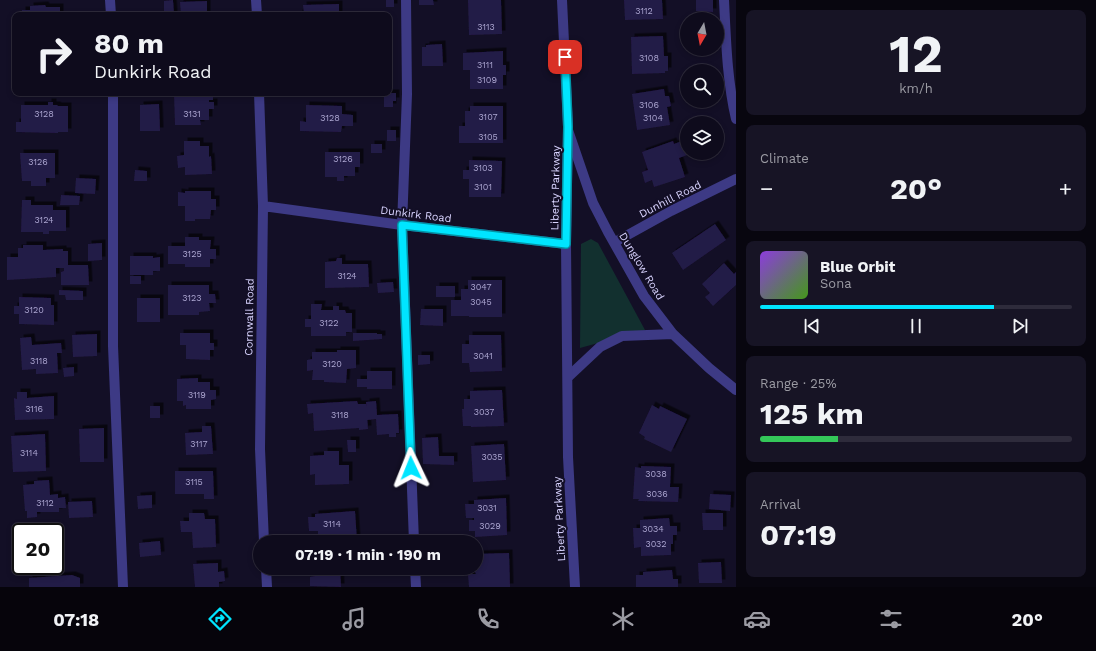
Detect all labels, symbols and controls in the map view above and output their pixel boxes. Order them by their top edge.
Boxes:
house number: 3112 [635,6,653,16]
north arrow [680,12,724,56]
map controls [680,12,724,160]
house number: 3113 [477,22,495,32]
text: 12 [889,24,943,85]
text: 80 m [94,27,164,60]
icon: right [28,28,80,80]
pin [548,40,582,74]
icon: arrive [554,46,576,68]
house number: 3108 [639,53,659,63]
house number: 3111 [477,60,493,70]
text: Dunkirk Road [94,61,211,82]
button: search [680,64,724,108]
house number: 3109 [477,75,497,85]
text: km/h [899,81,933,96]
house number: 3106 [639,100,659,110]
house number: 3128 [34,109,54,119]
house number: 3131 [183,109,201,119]
house number: 3107 [478,112,498,122]
house number: 3128 [320,113,340,123]
house number: 3104 [643,113,663,123]
button: layers [680,116,724,160]
house number: 3105 [478,132,498,142]
street label: Liberty Parkway [548,145,563,231]
text: Climate [760,151,809,166]
house number: 3126 [333,154,353,164]
house number: 3126 [28,157,48,167]
house number: 3103 [473,163,493,173]
text: 20° [890,171,942,206]
text: − [760,176,773,201]
text: + [1059,176,1072,201]
street label: Dunhill Road [637,178,704,221]
house number: 3101 [474,182,492,192]
street label: Dunkirk Road [380,204,452,225]
house number: 3124 [34,215,54,225]
street label: Dunglow Road [616,230,667,302]
house number: 3125 [182,249,202,259]
text: Blue Orbit [820,258,895,276]
house number: 3124 [337,271,357,281]
text: Sona [820,276,852,291]
street label: Cornwall Road [242,278,257,356]
house number: 3047 [471,282,491,292]
house number: 3123 [182,293,202,303]
house number: 3045 [470,297,492,307]
house number: 3120 [24,305,44,315]
icon: previous [801,315,823,337]
icon: pause [905,315,927,337]
icon: next [1009,315,1031,337]
house number: 3122 [319,318,339,328]
house number: 3041 [473,351,493,361]
house number: 3118 [30,356,48,366]
house number: 3120 [322,359,342,369]
text: Range · 25% [760,376,837,391]
house number: 3119 [188,390,206,400]
text: 125 km [760,396,864,431]
house number: 3116 [25,404,43,414]
house number: 3037 [474,407,494,417]
house number: 3118 [331,410,349,420]
house number: 3117 [190,439,208,449]
position arrow [390,447,432,489]
house number: 3114 [20,448,38,458]
house number: 3035 [481,452,503,462]
house number: 3038 [645,469,667,479]
street label: Liberty Parkway [551,476,568,562]
house number: 3115 [185,477,203,487]
house number: 3036 [646,489,668,499]
text: Arrival [760,497,801,512]
house number: 3112 [36,498,54,508]
house number: 3031 [477,503,497,513]
text: 07:19 [760,517,837,552]
house number: 3114 [323,519,341,529]
house number: 3029 [479,521,501,531]
speed limit sign: 20 [12,523,64,575]
house number: 3034 [642,524,664,534]
house number: 3032 [645,539,667,549]
text: 07:19 · 1 min · 190 m [295,546,441,564]
icon: directions [206,605,234,633]
icon: music [340,605,368,633]
icon: phone [474,605,502,633]
icon: climate [609,605,637,633]
icon: car [743,605,771,633]
icon: filters [877,605,905,633]
text: 07:18 [53,609,99,630]
text: 20° [1012,609,1043,630]

